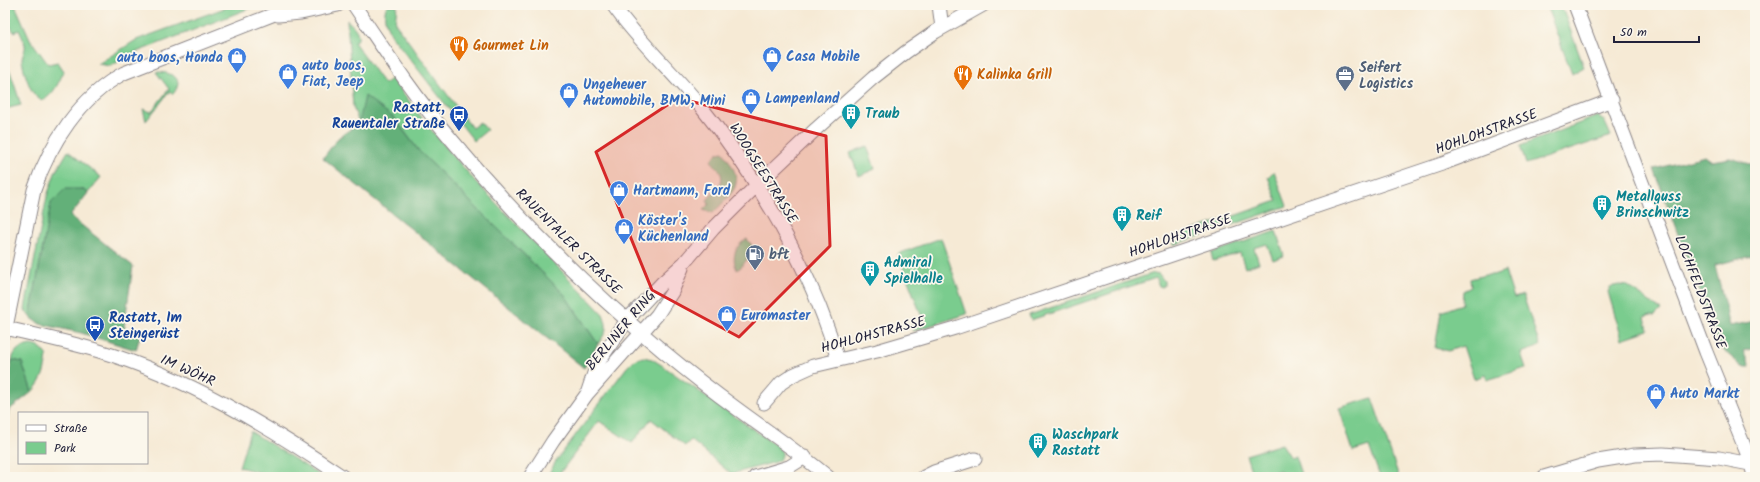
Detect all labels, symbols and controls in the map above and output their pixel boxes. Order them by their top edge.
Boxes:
scale bar [1614,18,1699,44]
text: 50 m [1620,23,1647,42]
restaurant icon: Gourmet Lin [448,34,470,62]
place label: Gourmet Lin [473,35,549,57]
shop icon: Casa Mobile [761,45,783,73]
shop icon: auto boos, Honda [226,46,248,74]
place label: Casa Mobile [786,46,860,68]
place label: auto boos, Honda [117,47,223,69]
place label: auto boos, Fiat, Jeep [302,55,365,93]
place label: Seifert Logistics [1359,57,1414,95]
shop icon: auto boos, Fiat, Jeep [277,62,299,90]
restaurant icon: Kalinka Grill [952,63,974,91]
place label: Kalinka Grill [977,64,1052,86]
office icon: Seifert Logistics [1334,64,1356,92]
place label: Ungeheuer Automobile, BMW, Mini [583,74,726,112]
shop icon: Ungeheuer Automobile, BMW, Mini [558,81,580,109]
shop icon: Lampenland [740,87,762,115]
place label: Lampenland [765,88,840,110]
place label: Rastatt, Rauentaler Straße [332,97,445,135]
building icon: Traub [840,102,862,130]
place label: Traub [865,103,900,125]
street label: HOHLOHSTRASSE [1432,103,1541,161]
bus stop icon: Rastatt, Rauentaler Straße [448,104,470,132]
street label: WOOGSEESTRASSE [723,119,803,229]
shop icon: Hartmann, Ford [608,179,630,207]
place label: Hartmann, Ford [633,180,731,202]
street label: RAUENTALER STRASSE [510,183,627,301]
place label: Metallguss Brinschwitz [1616,186,1689,224]
building icon: Metallguss Brinschwitz [1591,193,1613,221]
building icon: Reif [1111,204,1133,232]
place label: Reif [1136,205,1163,227]
street label: HOHLOHSTRASSE [1126,208,1236,264]
place label: Köster's Küchenland [638,210,709,248]
shop icon: Köster's Küchenland [613,217,635,245]
street label: LOCHFELDSTRASSE [1668,232,1732,353]
fuel station icon: bft [744,243,766,271]
place label: bft [769,244,790,266]
place label: Admiral Spielhalle [884,252,943,290]
building icon: Admiral Spielhalle [859,259,881,287]
street label: BERLINER RING [580,286,661,376]
shop icon: Euromaster [716,304,738,332]
place label: Euromaster [741,305,811,327]
place label: Rastatt, Im Steingerüst [109,307,183,345]
street label: HOHLOHSTRASSE [818,310,929,360]
bus stop icon: Rastatt, Im Steingerüst [84,314,106,342]
street label: IM WÖHR [157,349,219,393]
shop icon: Auto Markt [1645,382,1667,410]
place label: Auto Markt [1670,383,1740,405]
legend [18,412,148,464]
text: Straße [54,419,88,438]
place label: Waschpark Rastatt [1052,424,1119,462]
building icon: Waschpark Rastatt [1027,431,1049,459]
text: Park [54,439,76,458]

